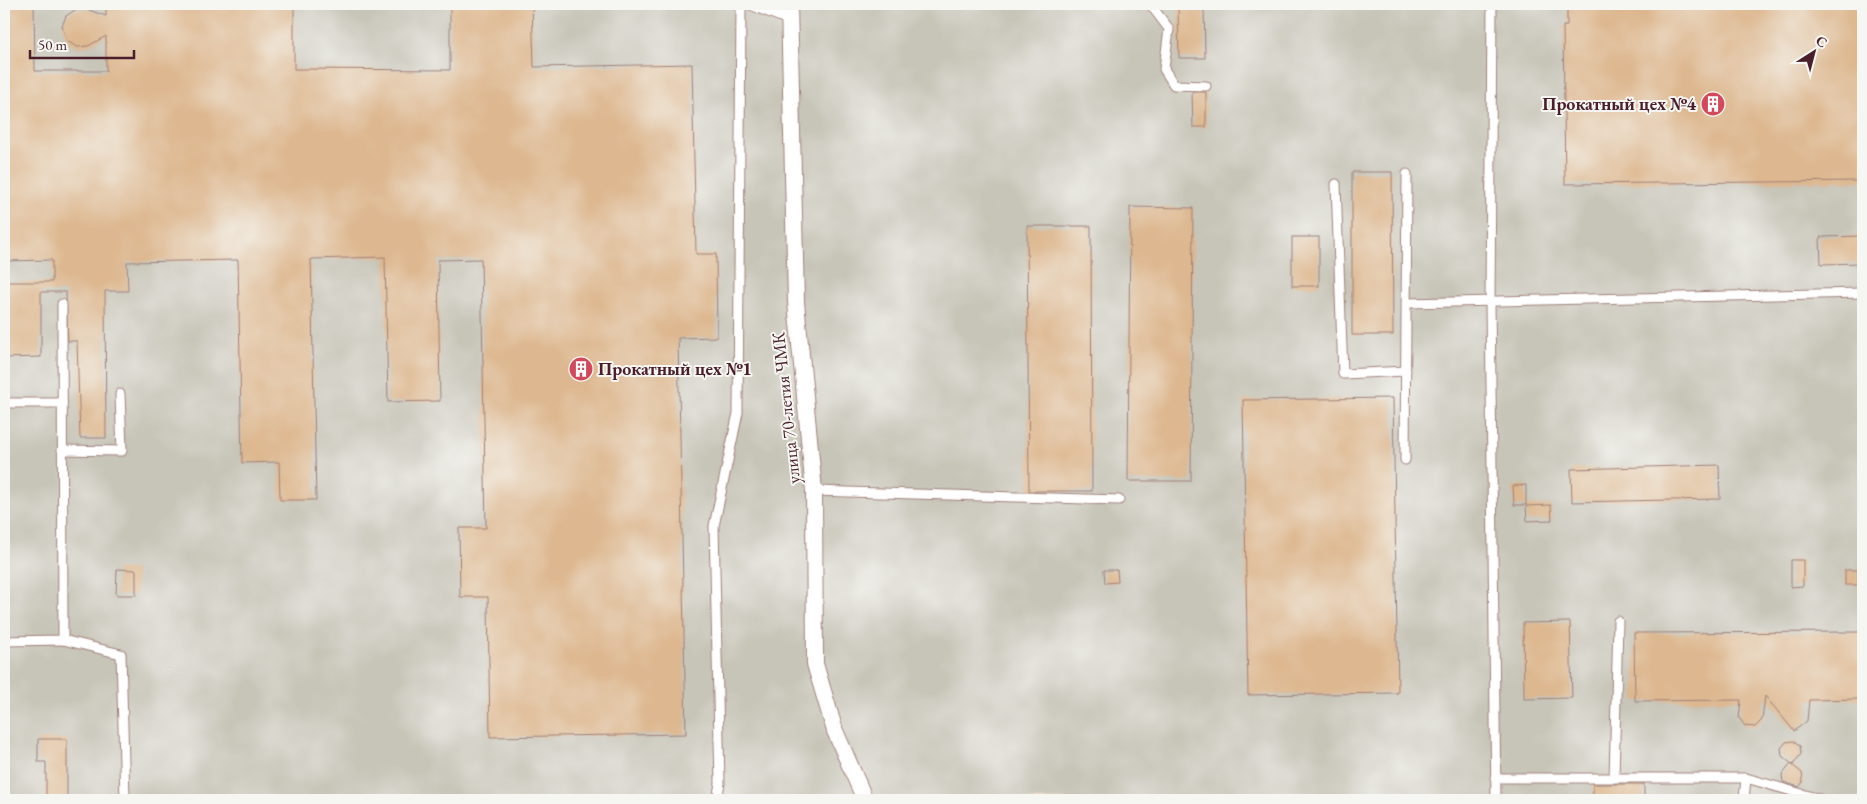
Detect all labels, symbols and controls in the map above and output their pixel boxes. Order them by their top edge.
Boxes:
scale bar [30,28,134,60]
north arrow [1790,28,1840,78]
text: С [1812,31,1831,52]
text: 50 m [38,35,67,54]
building icon: Прокатный цех №4 [1700,91,1726,117]
place label: Прокатный цех №4 [1542,92,1696,115]
street label: улица 70-летия ЧМК [766,331,805,485]
building icon: Прокатный цех №1 [568,356,594,382]
place label: Прокатный цех №1 [598,357,752,380]

